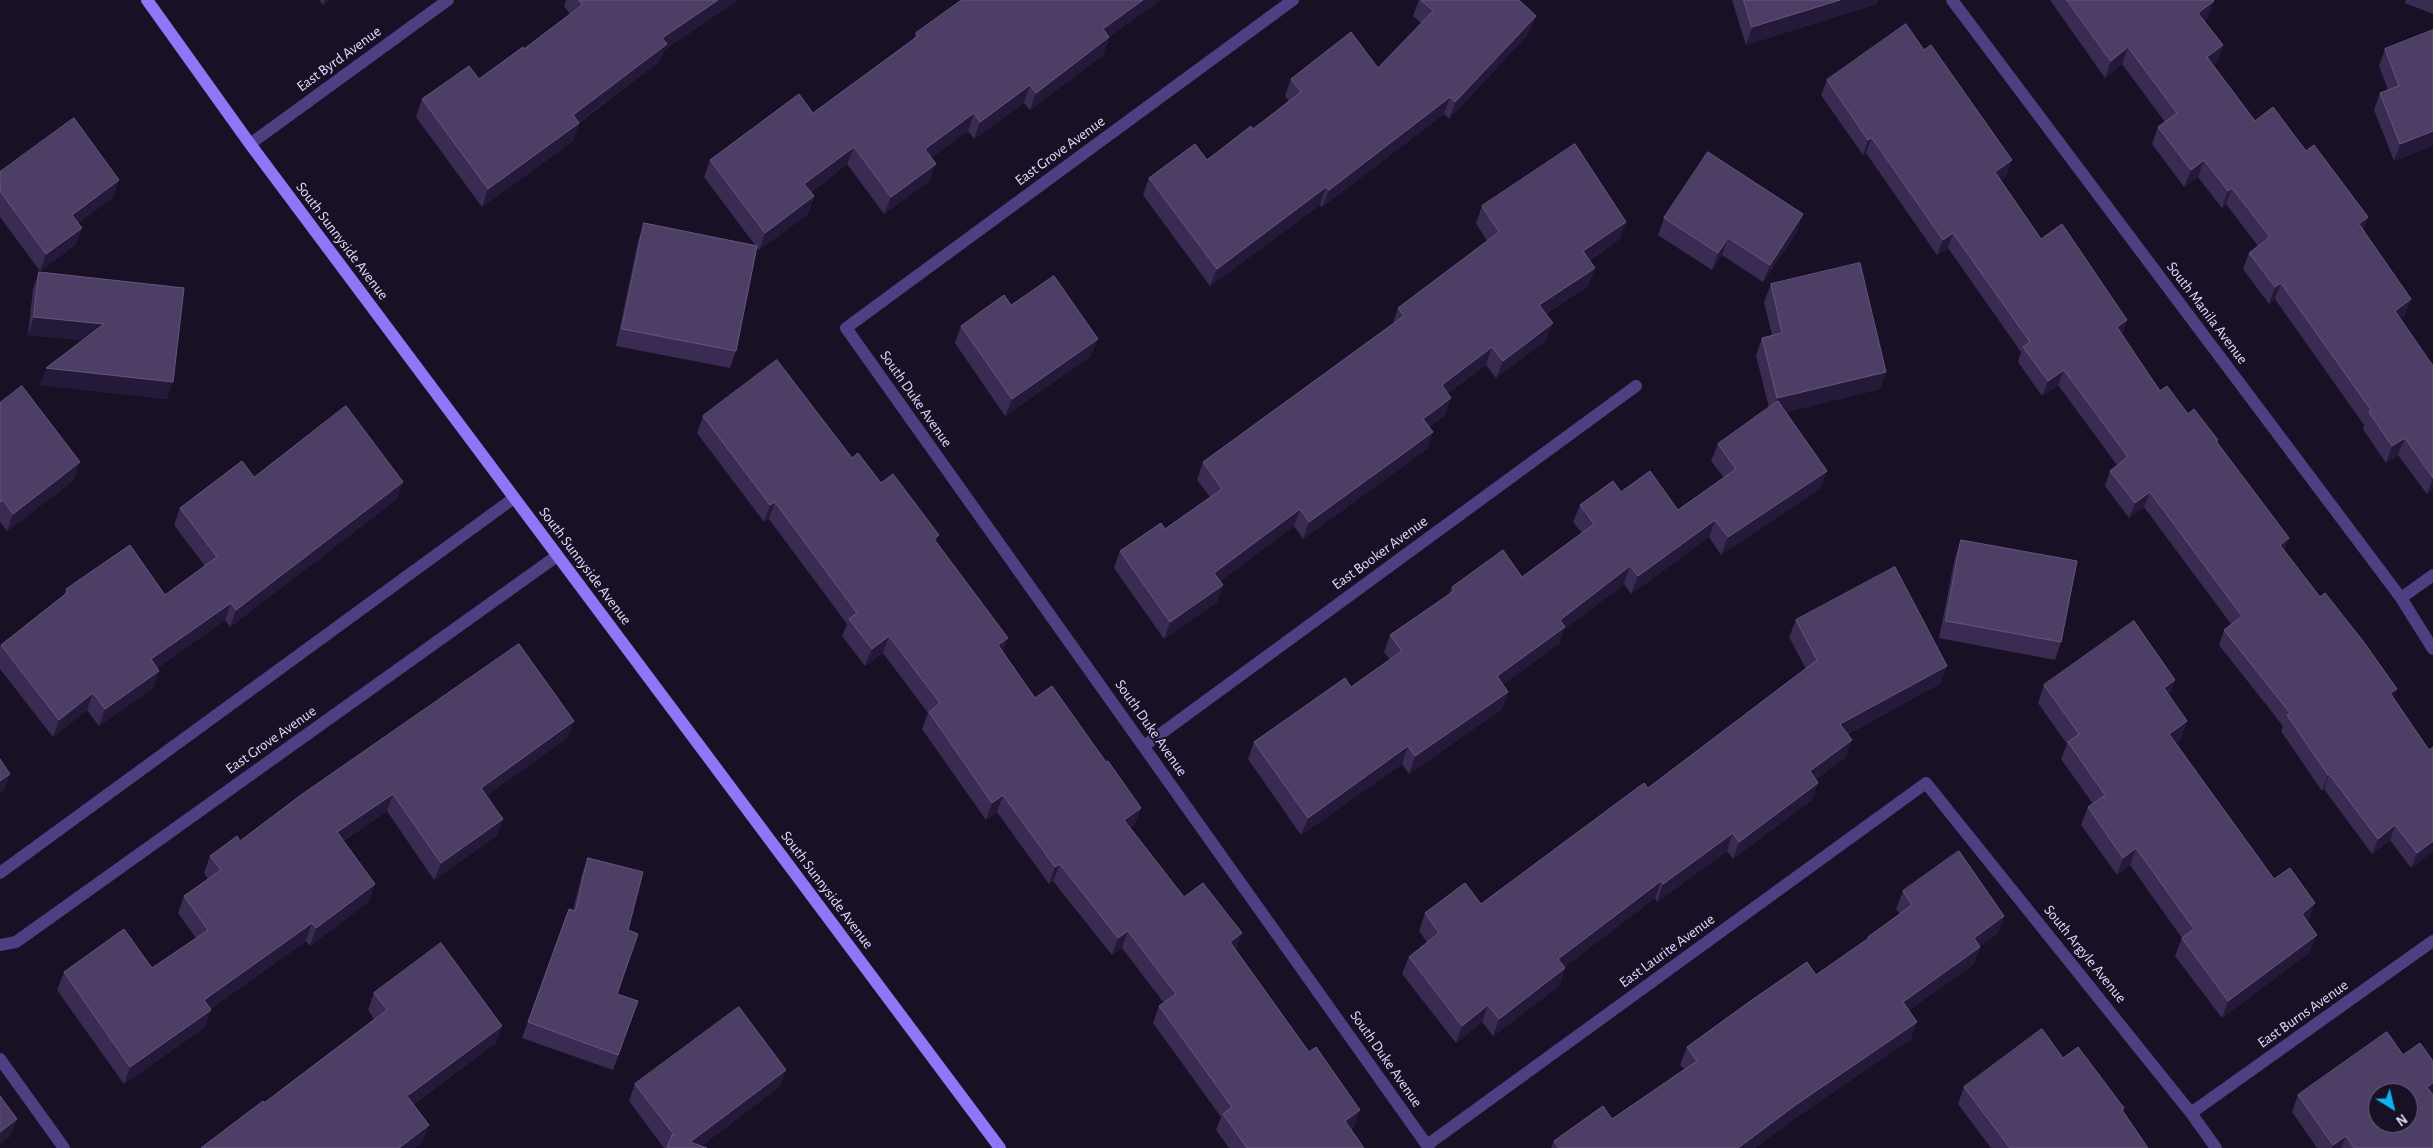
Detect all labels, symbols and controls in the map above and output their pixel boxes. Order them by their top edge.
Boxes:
street label: East Byrd Avenue [293,22,385,96]
street label: East Grove Avenue [1012,112,1108,190]
street label: South Sunnyside Avenue [292,179,392,303]
street label: South Manila Avenue [2163,258,2251,368]
street label: South Duke Avenue [876,347,956,451]
street label: South Sunnyside Avenue [535,504,635,628]
street label: East Booker Avenue [1329,512,1431,594]
street label: South Duke Avenue [1111,676,1191,780]
street label: East Grove Avenue [222,702,320,778]
street label: South Sunnyside Avenue [777,828,877,952]
street label: South Argyle Avenue [2040,901,2130,1007]
street label: East Laurite Avenue [1616,910,1718,992]
street label: East Burns Avenue [2254,976,2352,1052]
street label: South Duke Avenue [1346,1007,1426,1111]
north arrow [2368,1083,2418,1133]
text: N [2393,1111,2409,1128]

